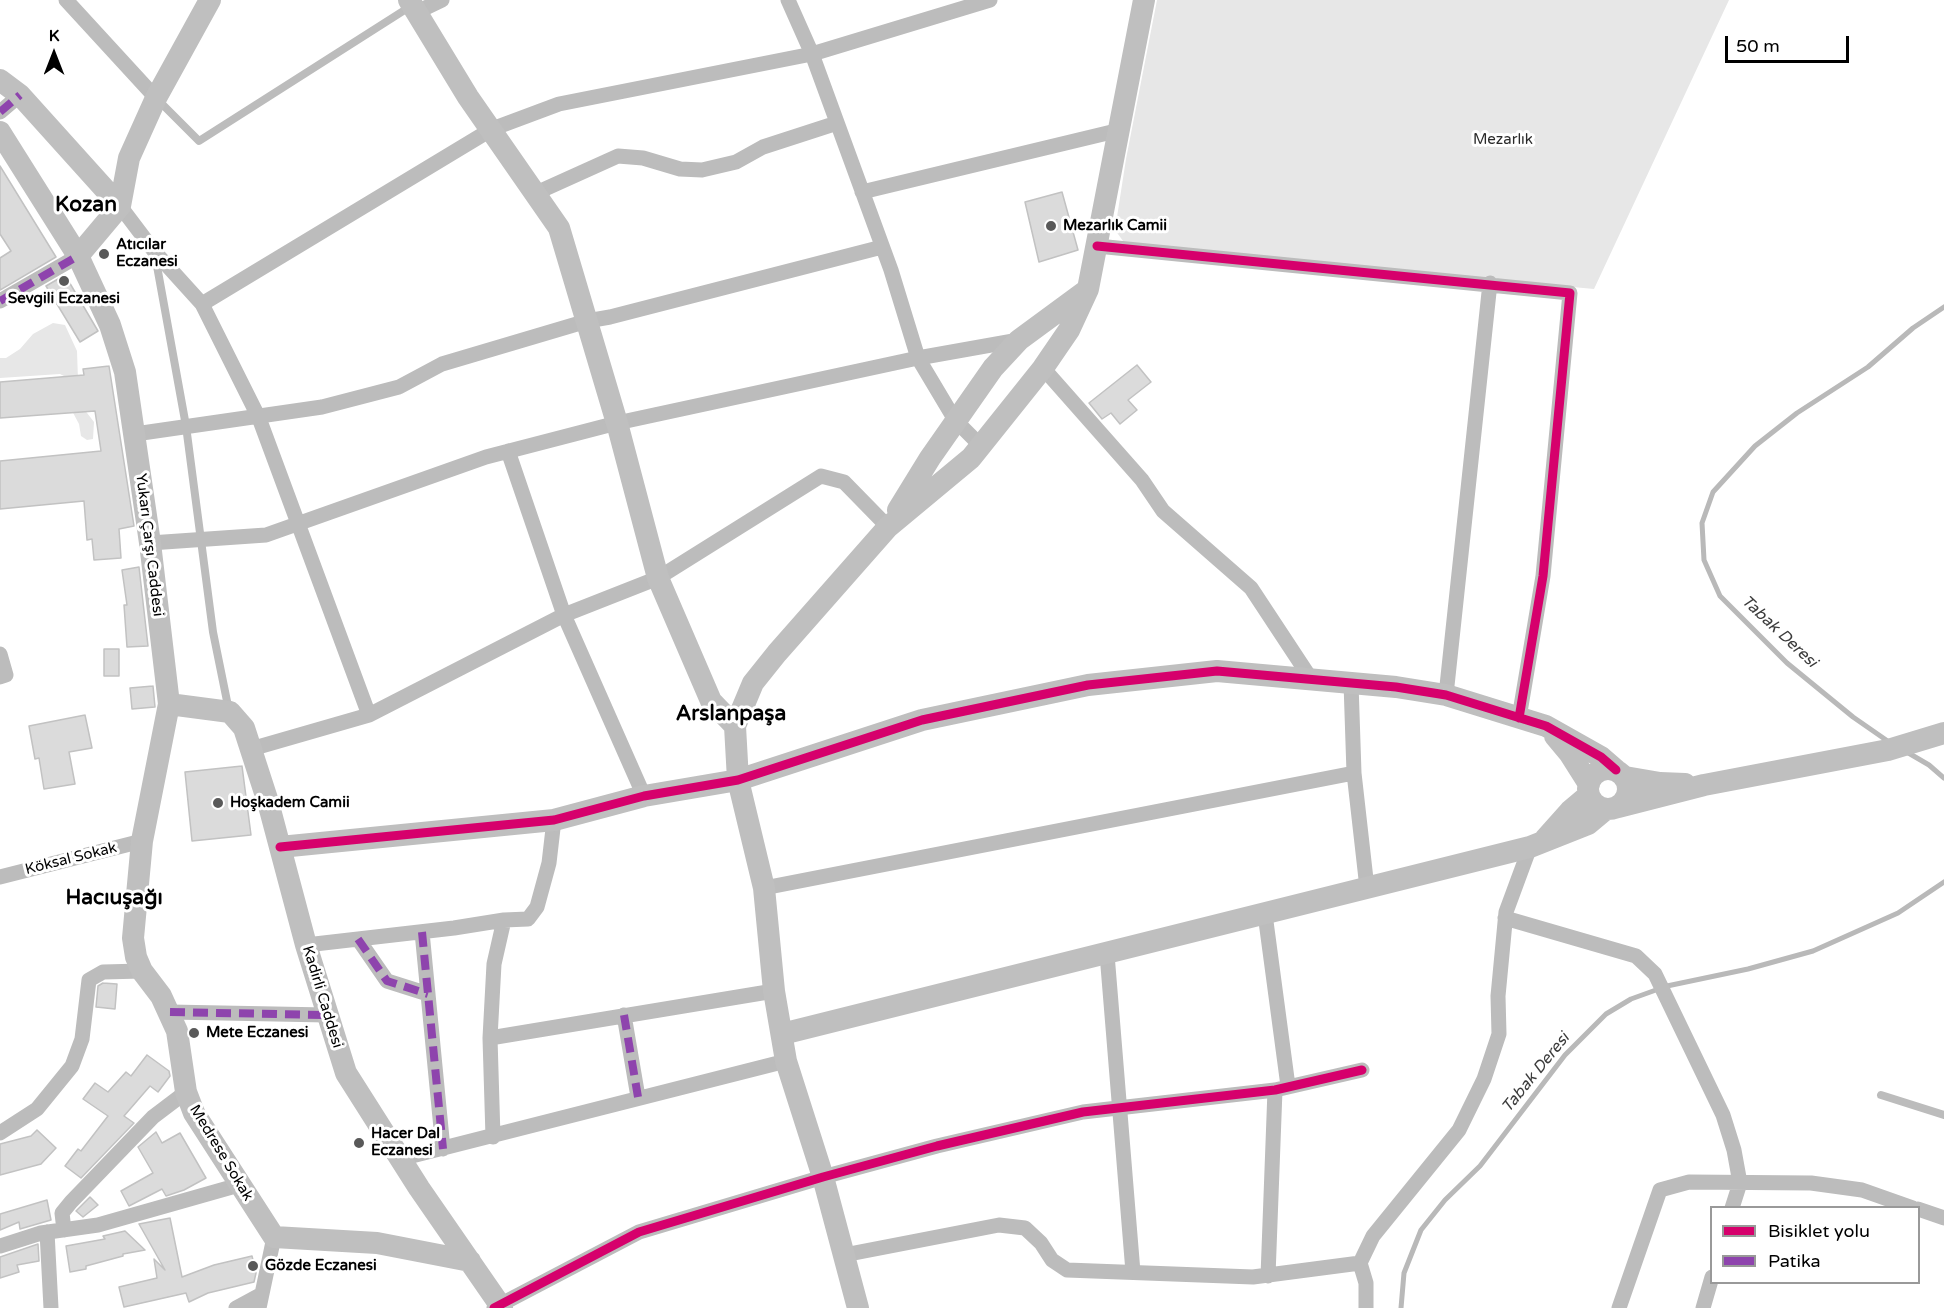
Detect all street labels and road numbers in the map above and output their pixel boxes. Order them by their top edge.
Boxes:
street label: Yukarı Çarşı Caddesi [131,472,167,618]
street label: Köksal Sokak [23,839,119,879]
street label: Kadirli Caddesi [298,944,346,1050]
street label: Medrese Sokak [185,1102,257,1204]

